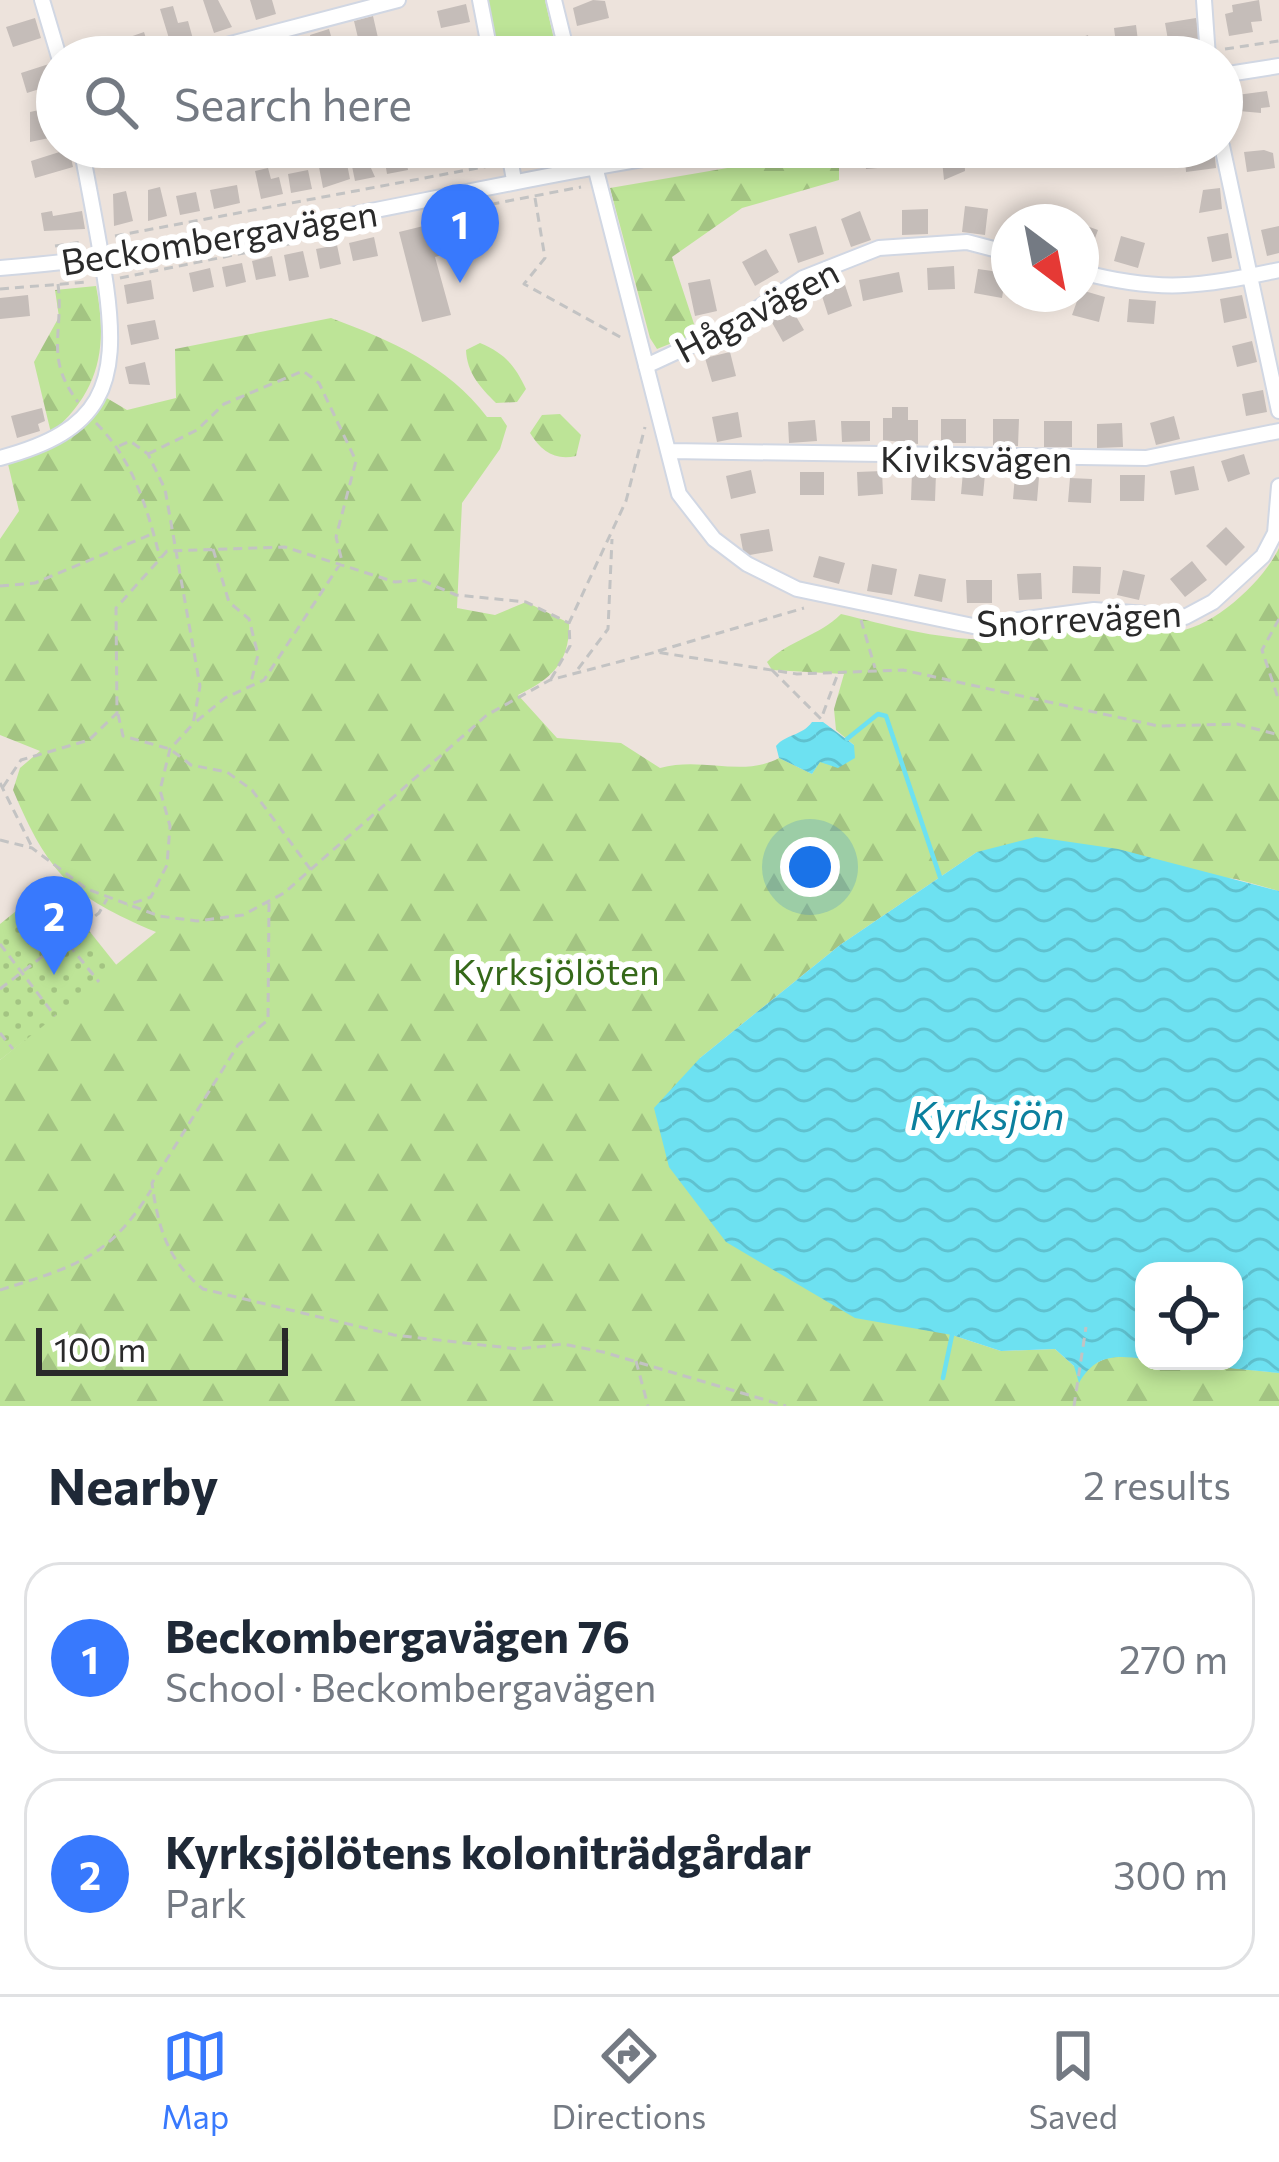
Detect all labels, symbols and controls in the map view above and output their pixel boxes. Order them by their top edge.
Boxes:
search box [36,36,1243,168]
icon: search [78,69,144,135]
text: Search here [174,75,412,130]
pin: 1 [421,184,499,283]
street label: Beckombergavägen [58,189,380,283]
north arrow [991,204,1099,312]
street label: Hågavägen [667,248,845,370]
street label: Kiviksvägen [880,435,1072,479]
street label: Snorrevägen [975,590,1183,644]
your location [780,837,840,897]
pin: 2 [15,876,93,975]
park label: Kyrksjölöten [452,948,660,992]
water label: Kyrksjön [910,1090,1064,1138]
map controls [1135,1262,1243,1370]
button: locate [1135,1262,1243,1370]
scale bar [36,1322,288,1375]
text: 100 m [54,1328,146,1369]
text: Nearby [48,1453,218,1516]
text: 2 results [1083,1460,1231,1508]
text: Beckombergavägen 76 [165,1607,630,1662]
text: 1 [81,1634,99,1682]
text: 270 m [1119,1634,1228,1682]
text: School · Beckombergavägen [165,1662,656,1710]
text: Kyrksjölötens koloniträdgårdar [165,1823,811,1878]
text: 2 [79,1850,101,1898]
text: 300 m [1113,1850,1228,1898]
text: Park [165,1878,247,1926]
tab: Map [161,2023,229,2136]
tab: Directions [552,2023,706,2136]
tab: Saved [1029,2023,1118,2136]

